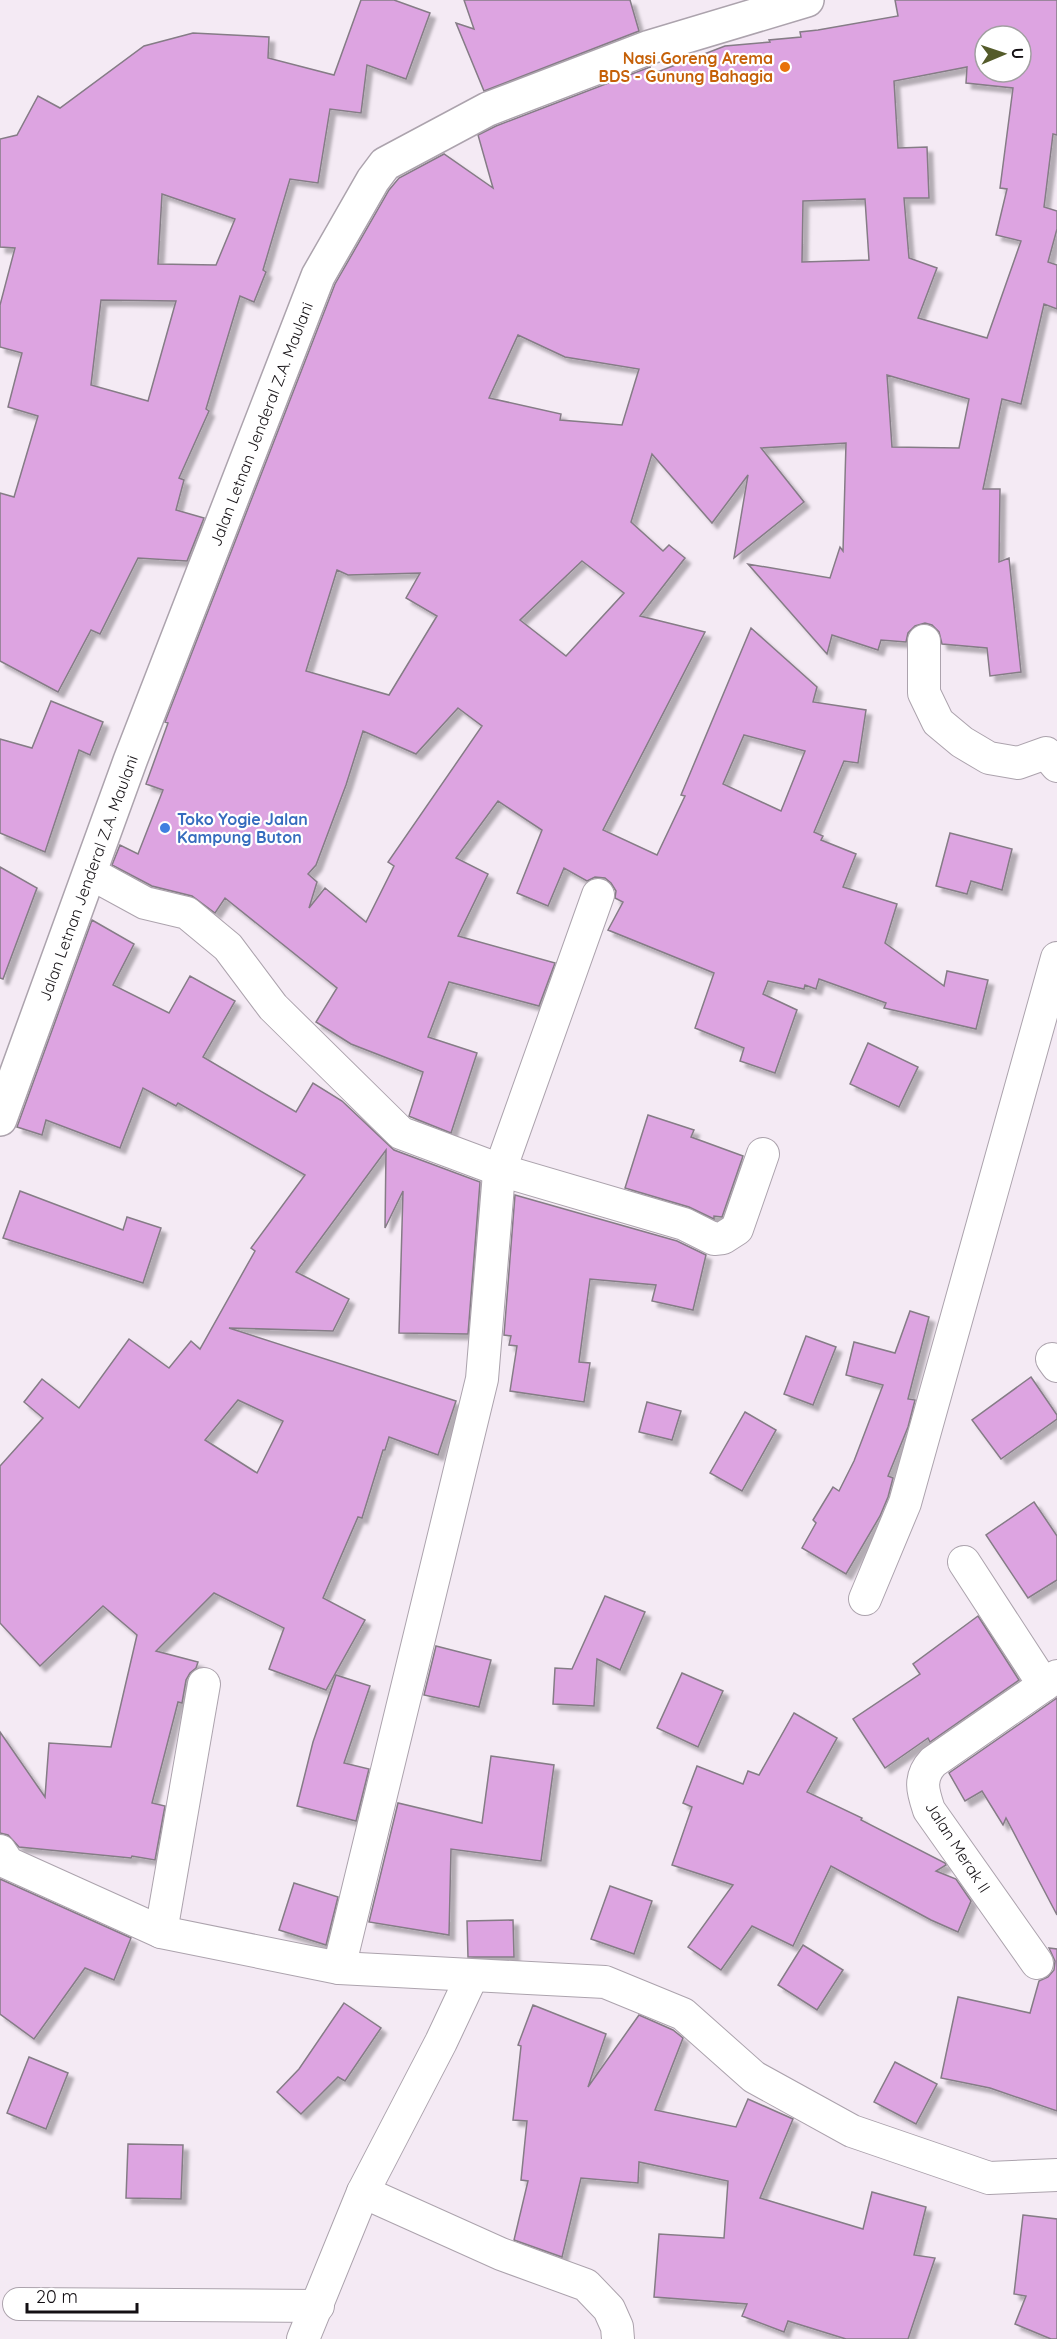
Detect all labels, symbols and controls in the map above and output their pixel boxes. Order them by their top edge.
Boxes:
north arrow [973,24,1033,84]
text: U [1008,47,1028,59]
place label: Nasi Goreng Arema BDS - Gunung Bahagia [599,48,773,86]
marker: Nasi Goreng Arema BDS - Gunung Bahagia [778,60,792,74]
street label: Jalan Letnan Jenderal Z.A. Maulani [205,299,317,549]
street label: Jalan Letnan Jenderal Z.A. Maulani [34,752,142,1004]
place label: Toko Yogie Jalan Kampung Buton [177,809,308,847]
marker: Toko Yogie Jalan Kampung Buton [158,821,172,835]
street label: Jalan Merak II [921,1798,995,1896]
scale bar [27,2276,136,2314]
text: 20 m [36,2285,78,2308]

